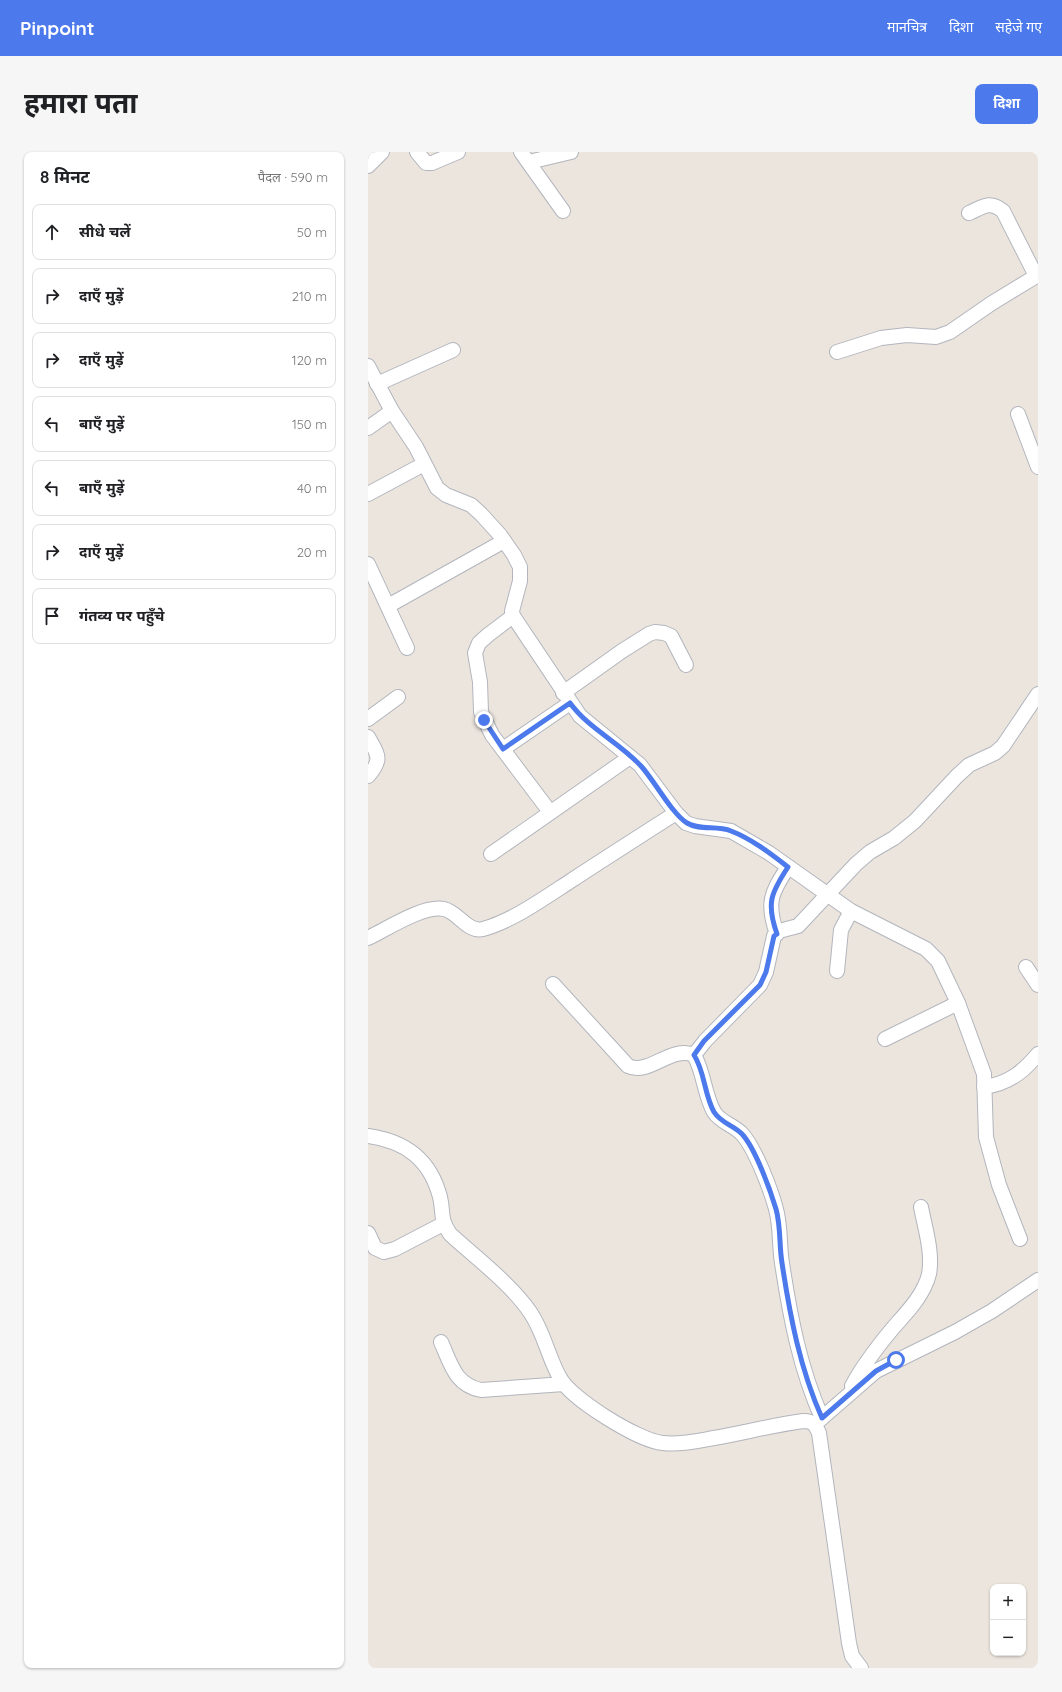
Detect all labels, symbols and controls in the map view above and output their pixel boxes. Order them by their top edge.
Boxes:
text: Pinpoint [20,16,95,40]
text: मानचित्र [887,18,927,36]
text: दिशा [949,18,973,36]
text: सहेजे गए [995,18,1042,36]
button: दिशा [975,84,1038,124]
text: हमारा पता [24,85,138,120]
text: 8 मिनट [40,166,90,187]
text: पैदल · 590 m [258,169,328,185]
icon: ahead [41,221,63,243]
text: सीधे चलें [79,222,130,241]
text: 50 m [297,224,327,240]
icon: right [41,285,63,307]
text: दाएँ मुड़ें [79,286,123,305]
text: 210 m [292,288,327,304]
icon: right [41,349,63,371]
text: दाएँ मुड़ें [79,350,123,369]
text: 120 m [292,352,327,368]
icon: left [41,413,63,435]
text: बाएँ मुड़ें [79,414,124,433]
text: 150 m [292,416,327,432]
icon: left [41,477,63,499]
text: बाएँ मुड़ें [79,478,124,497]
text: 40 m [297,480,327,496]
icon: right [41,541,63,563]
text: दाएँ मुड़ें [79,542,123,561]
text: 20 m [297,544,327,560]
icon: arrive [41,605,63,627]
text: गंतव्य पर पहुँचे [79,606,165,625]
route end [475,711,493,729]
route start [887,1351,905,1369]
map controls [990,1584,1026,1656]
button: + [990,1584,1026,1620]
button: − [990,1620,1026,1656]

